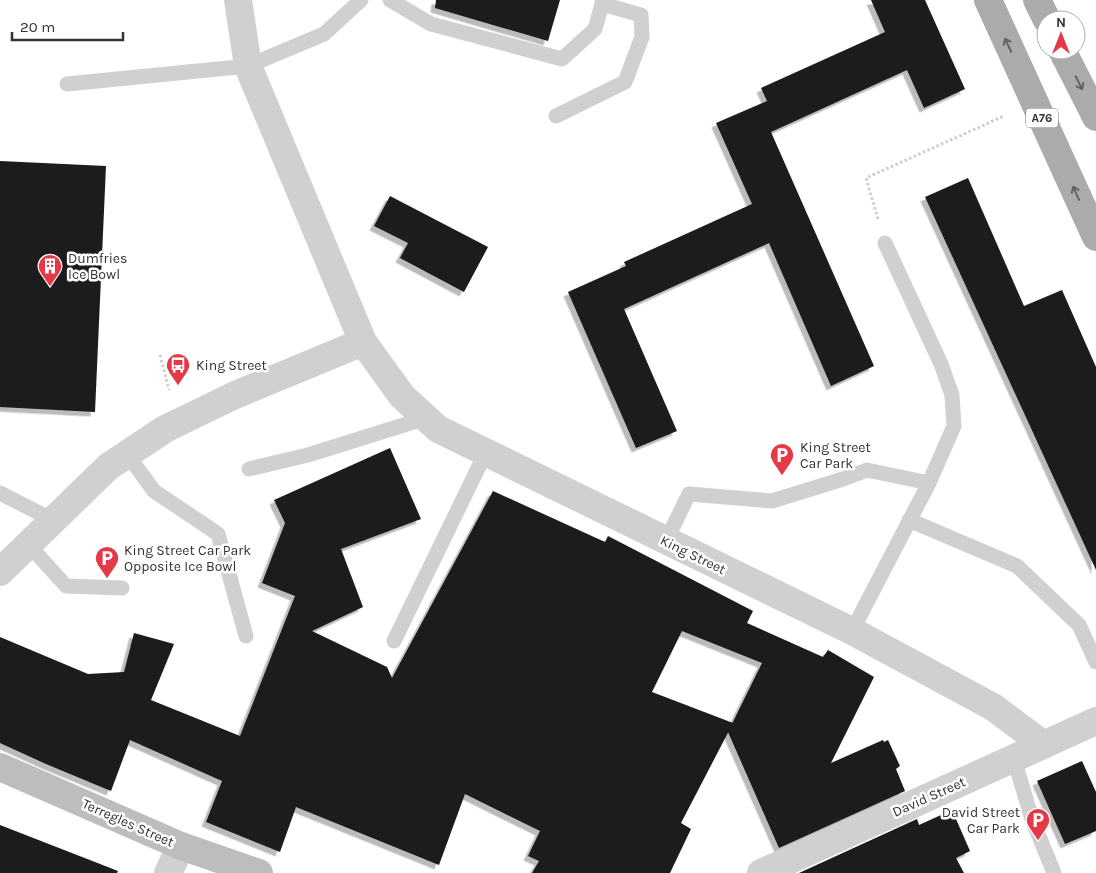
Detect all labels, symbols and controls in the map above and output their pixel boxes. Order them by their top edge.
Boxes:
scale bar [12,10,124,42]
north arrow [1036,10,1086,60]
text: N [1056,14,1066,31]
text: 20 m [20,18,55,36]
one-way arrow [1003,38,1013,53]
one-way arrow [1075,75,1084,90]
road number: A76 [1026,109,1058,128]
one-way arrow [1070,186,1080,201]
place label: Dumfries Ice Bowl [68,250,127,283]
building icon: Dumfries Ice Bowl [37,253,63,287]
bus stop icon: King Street [165,352,191,386]
place label: King Street [196,357,267,374]
place label: King Street Car Park [800,439,871,472]
parking icon: King Street Car Park [769,442,795,476]
street label: King Street [657,532,729,578]
place label: King Street Car Park Opposite Ice Bowl [124,542,251,575]
parking icon: King Street Car Park Opposite Ice Bowl [94,545,120,579]
street label: David Street [890,773,968,821]
street label: Terregles Street [80,795,176,851]
place label: David Street Car Park [942,804,1020,837]
parking icon: David Street Car Park [1025,807,1051,841]

